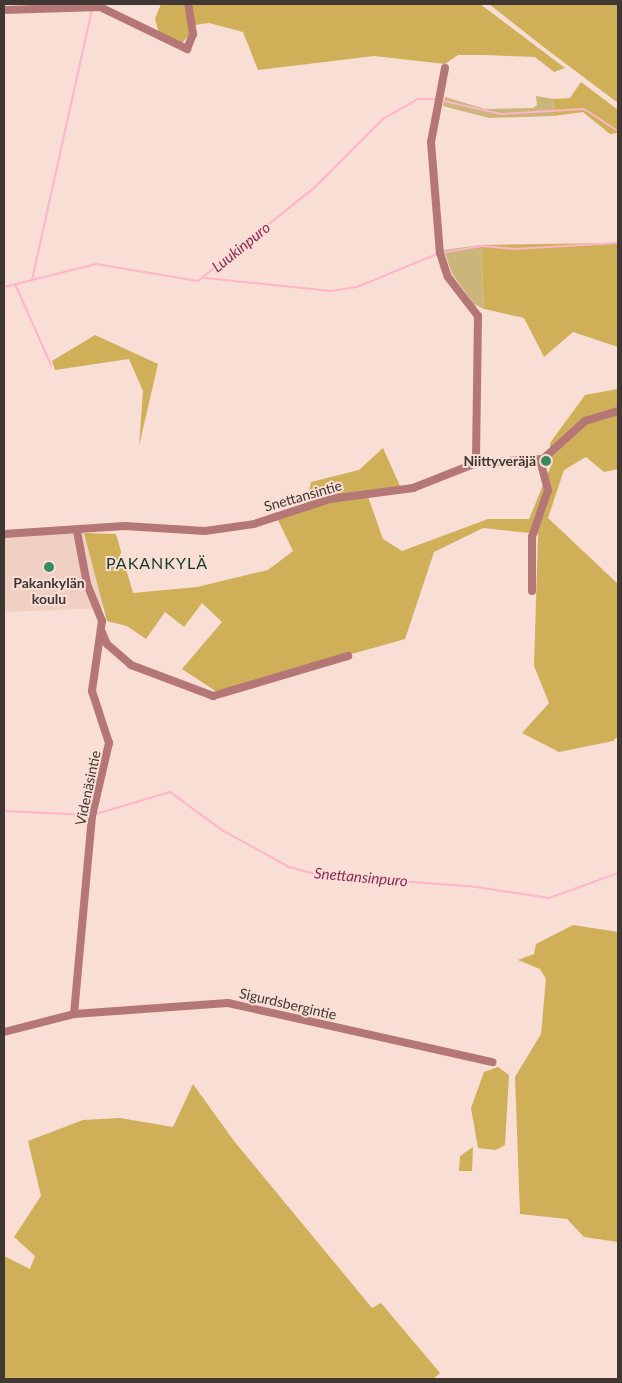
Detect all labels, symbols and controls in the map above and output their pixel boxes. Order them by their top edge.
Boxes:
water label: Luukinpuro [208,218,274,276]
place label: Niittyveräjä [463,453,536,469]
marker: Niittyveräjä [540,455,552,467]
street label: Snettansintie [262,477,344,515]
district label: PAKANKYLÄ [105,553,209,573]
marker: Pakankylän koulu [43,561,55,573]
place label: Pakankylän koulu [13,575,85,608]
street label: Videnäsintie [72,749,104,827]
water label: Snettansinpuro [314,864,408,890]
street label: Sigurdsbergintie [238,985,338,1023]

